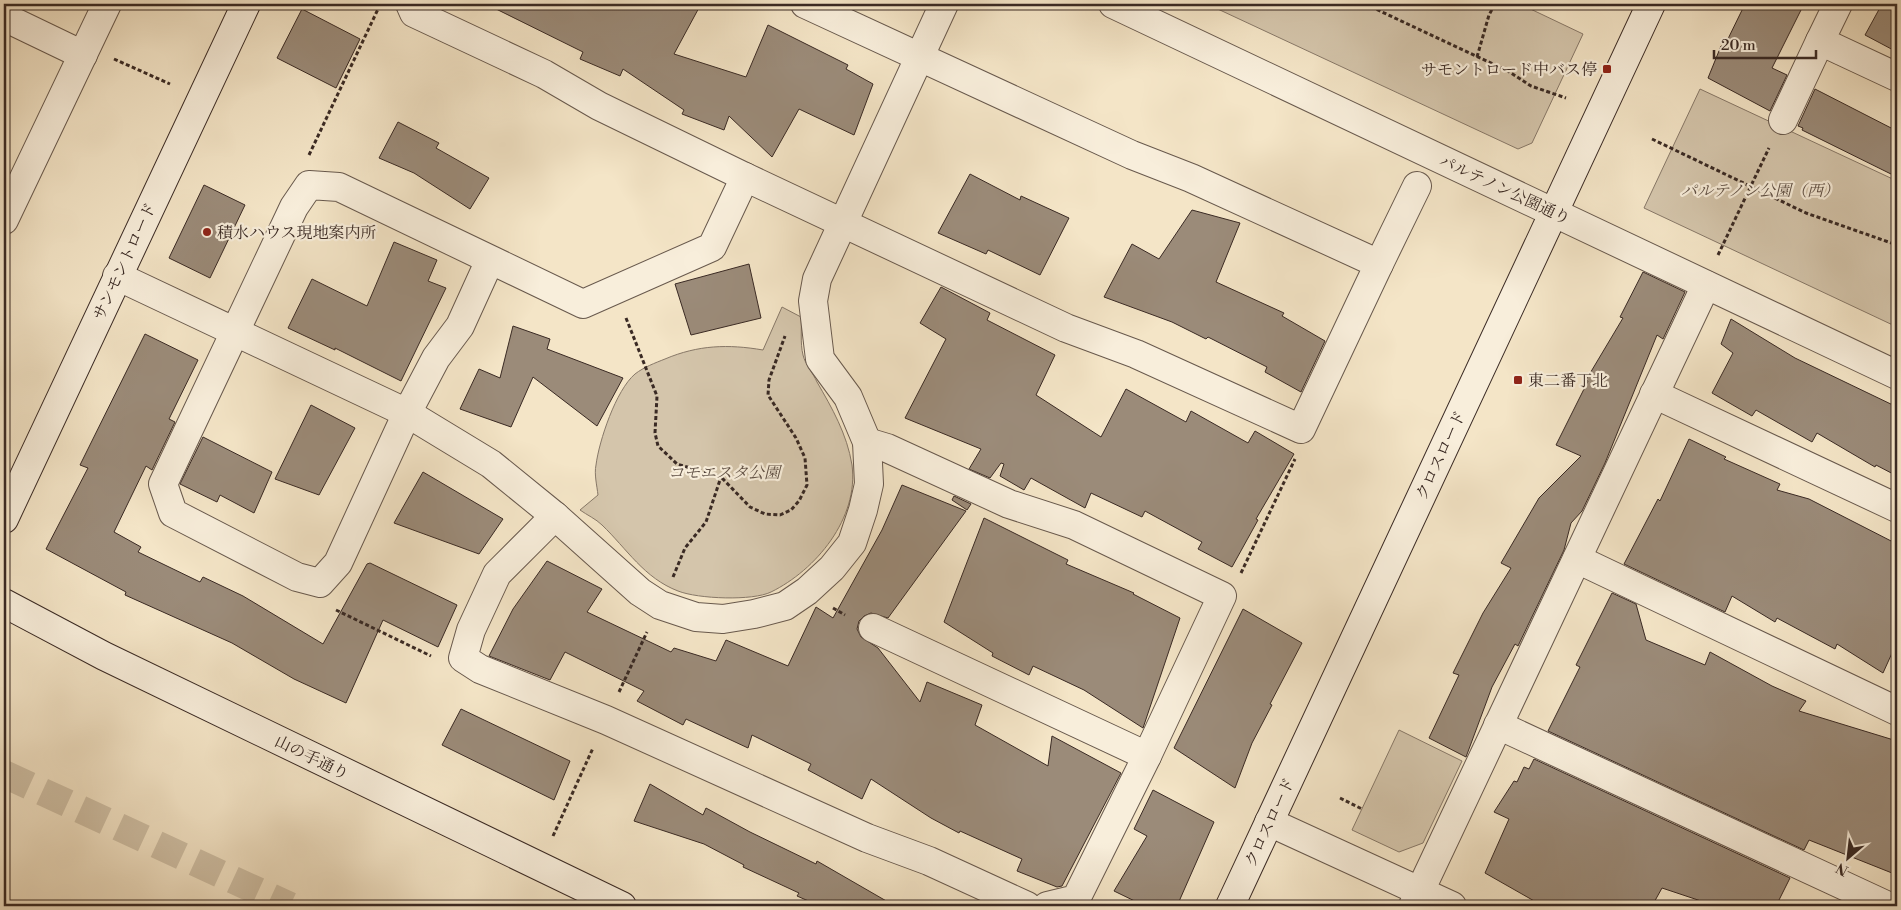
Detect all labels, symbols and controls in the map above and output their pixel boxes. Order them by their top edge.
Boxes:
scale bar [1714,28,1816,60]
text: 20 m [1721,36,1756,55]
place label: サモントロード中バス停 [1421,60,1597,80]
marker: サモントロード中バス停 [1601,63,1613,75]
street label: パルテノン公園通り [1436,151,1573,229]
park label: パルテノン公園（西） [1681,181,1839,201]
street label: サンモントロード [89,200,161,323]
place label: 積水ハウス現地案内所 [217,223,377,243]
marker: 積水ハウス現地案内所 [201,226,213,238]
place label: 東二番丁北 [1528,371,1608,391]
marker: 東二番丁北 [1512,374,1524,386]
street label: クロスロード [1412,408,1470,503]
park label: コモエスタ公園 [668,463,783,483]
street label: 山の手通り [271,731,352,784]
street label: クロスロード [1241,775,1299,870]
north arrow [1824,832,1874,882]
text: N [1833,858,1851,879]

